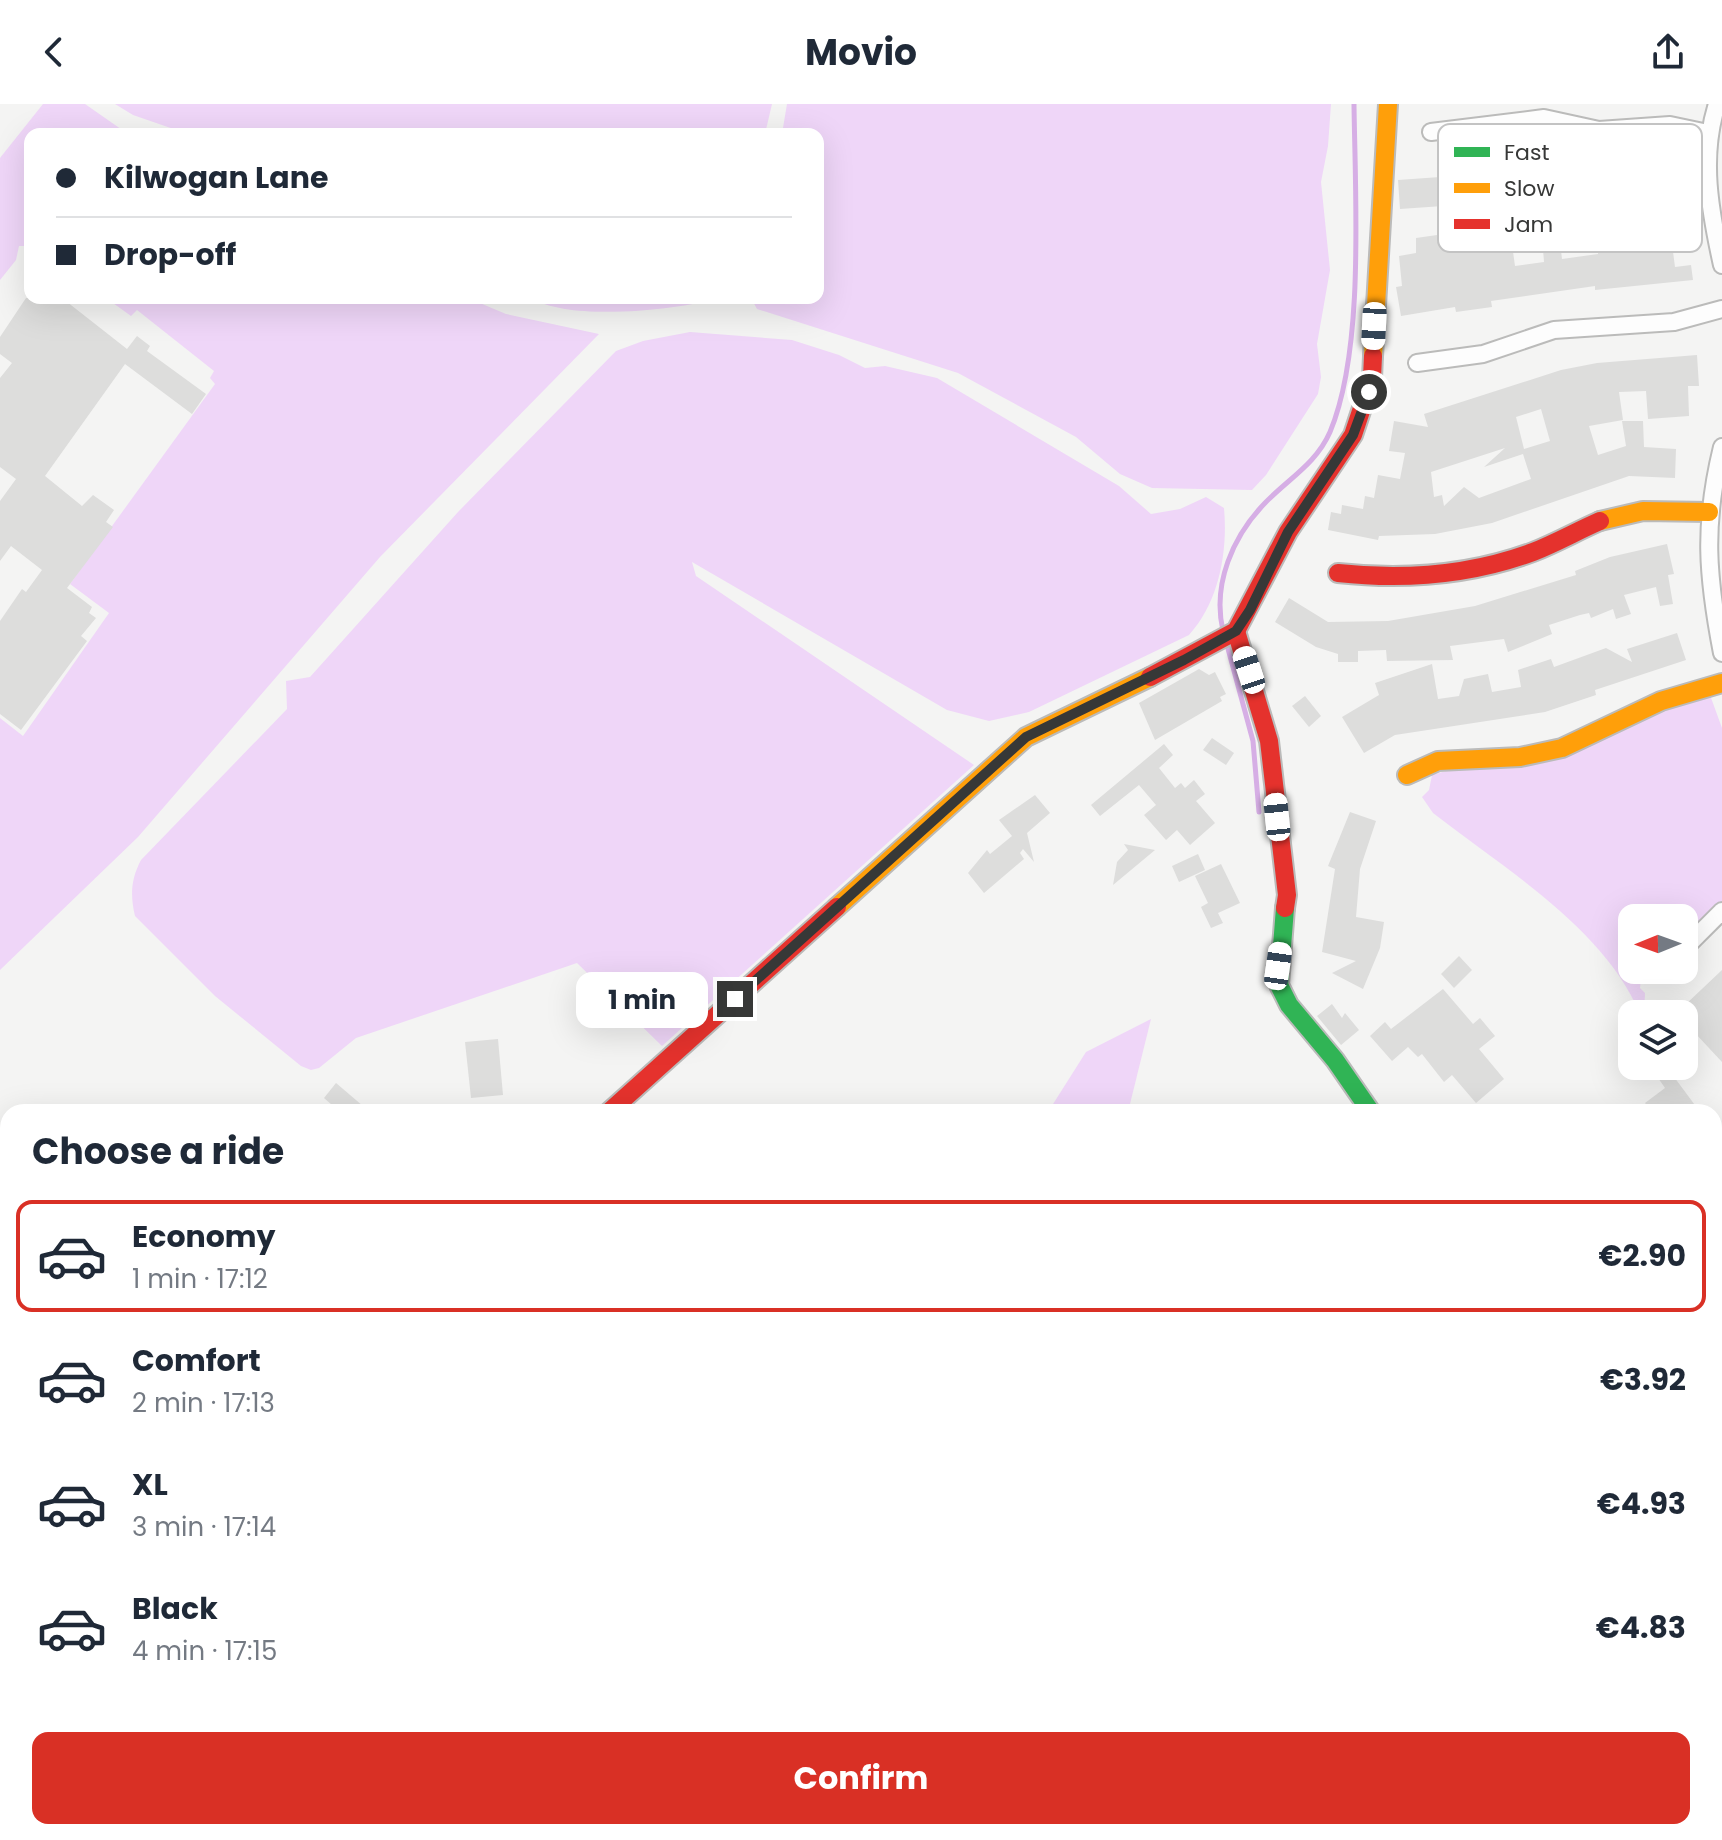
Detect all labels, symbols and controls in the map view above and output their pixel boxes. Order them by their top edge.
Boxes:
text: Movio [805,27,917,78]
icon: back [32,30,76,74]
icon: share [1646,30,1690,74]
legend [1438,124,1702,252]
text: Fast [1504,137,1549,168]
text: Kilwogan Lane [104,156,328,199]
text: Slow [1504,173,1554,204]
text: Jam [1504,209,1553,240]
text: Drop-off [104,233,236,276]
car [1361,301,1387,351]
route start [1351,374,1387,410]
car [1230,643,1268,697]
car [1263,792,1291,842]
north arrow [1618,904,1698,984]
map controls [1618,904,1698,1080]
car [1263,941,1293,991]
callout: 1 min [575,971,707,1027]
route end [717,981,753,1017]
text: 1 min [608,982,676,1018]
button: layers [1618,1000,1698,1080]
text: Choose a ride [32,1126,284,1177]
text: Economy [132,1215,276,1258]
icon: car [36,1220,108,1292]
text: €2.90 [1599,1234,1686,1277]
text: 1 min · 17:12 [132,1261,268,1297]
text: Comfort [132,1339,261,1382]
icon: car [36,1344,108,1416]
text: €3.92 [1600,1358,1686,1401]
text: 2 min · 17:13 [132,1385,275,1421]
text: XL [132,1463,168,1506]
icon: car [36,1468,108,1540]
text: €4.93 [1597,1482,1686,1525]
text: 3 min · 17:14 [132,1509,276,1545]
text: Black [132,1587,218,1630]
icon: car [36,1592,108,1664]
text: €4.83 [1596,1606,1686,1649]
text: 4 min · 17:15 [132,1633,277,1669]
button: Confirm [32,1732,1690,1824]

